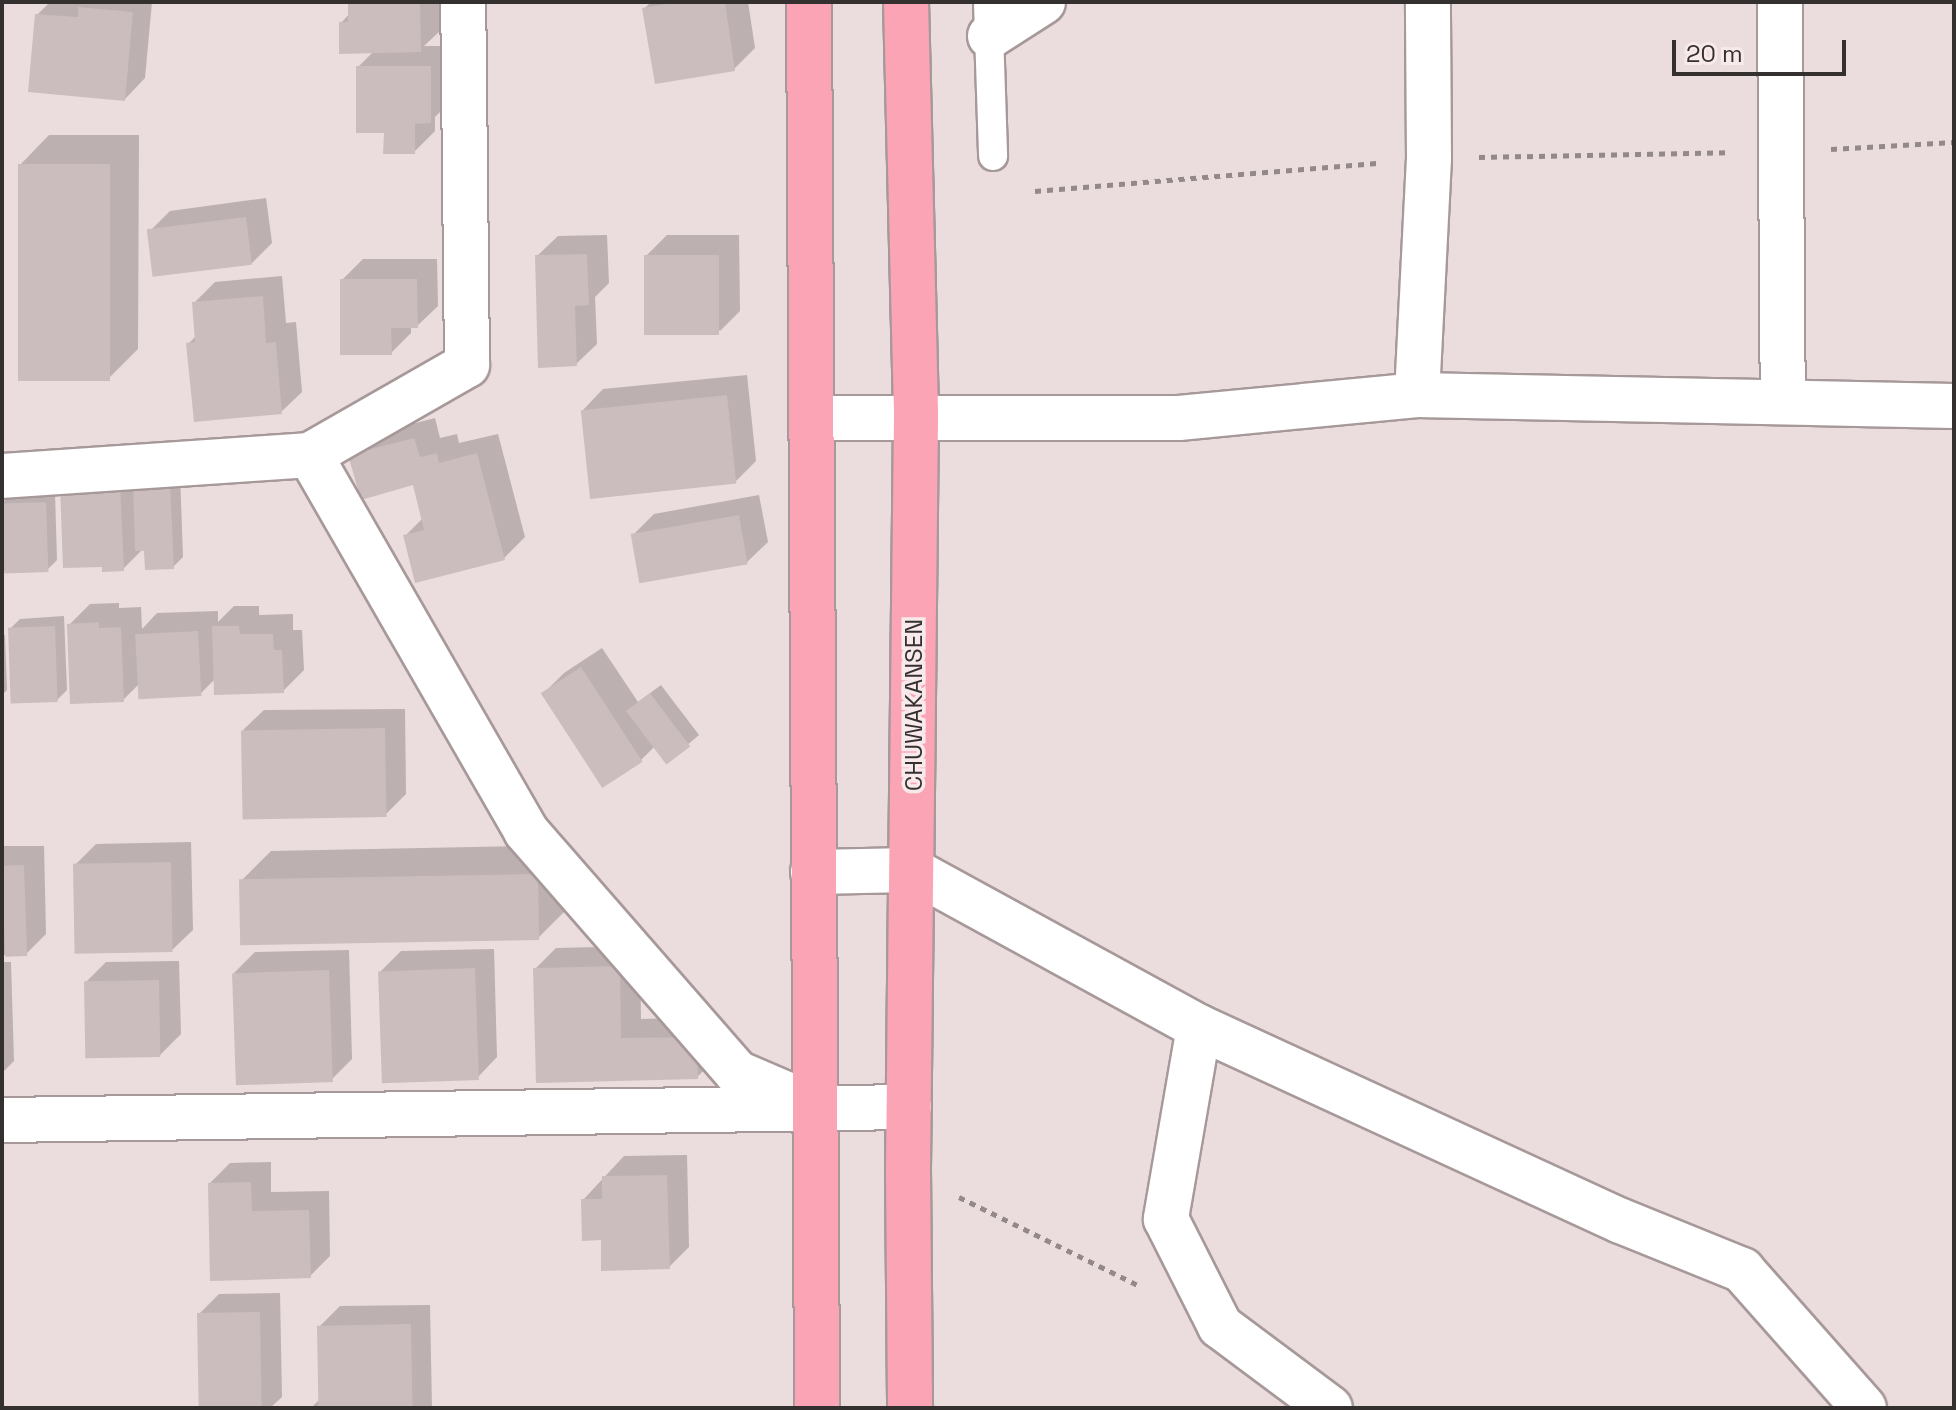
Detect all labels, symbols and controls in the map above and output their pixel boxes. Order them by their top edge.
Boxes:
scale bar [1676,24,1850,74]
text: 20 m [1686,38,1743,69]
street label: CHUWAKANSEN [900,619,928,791]

